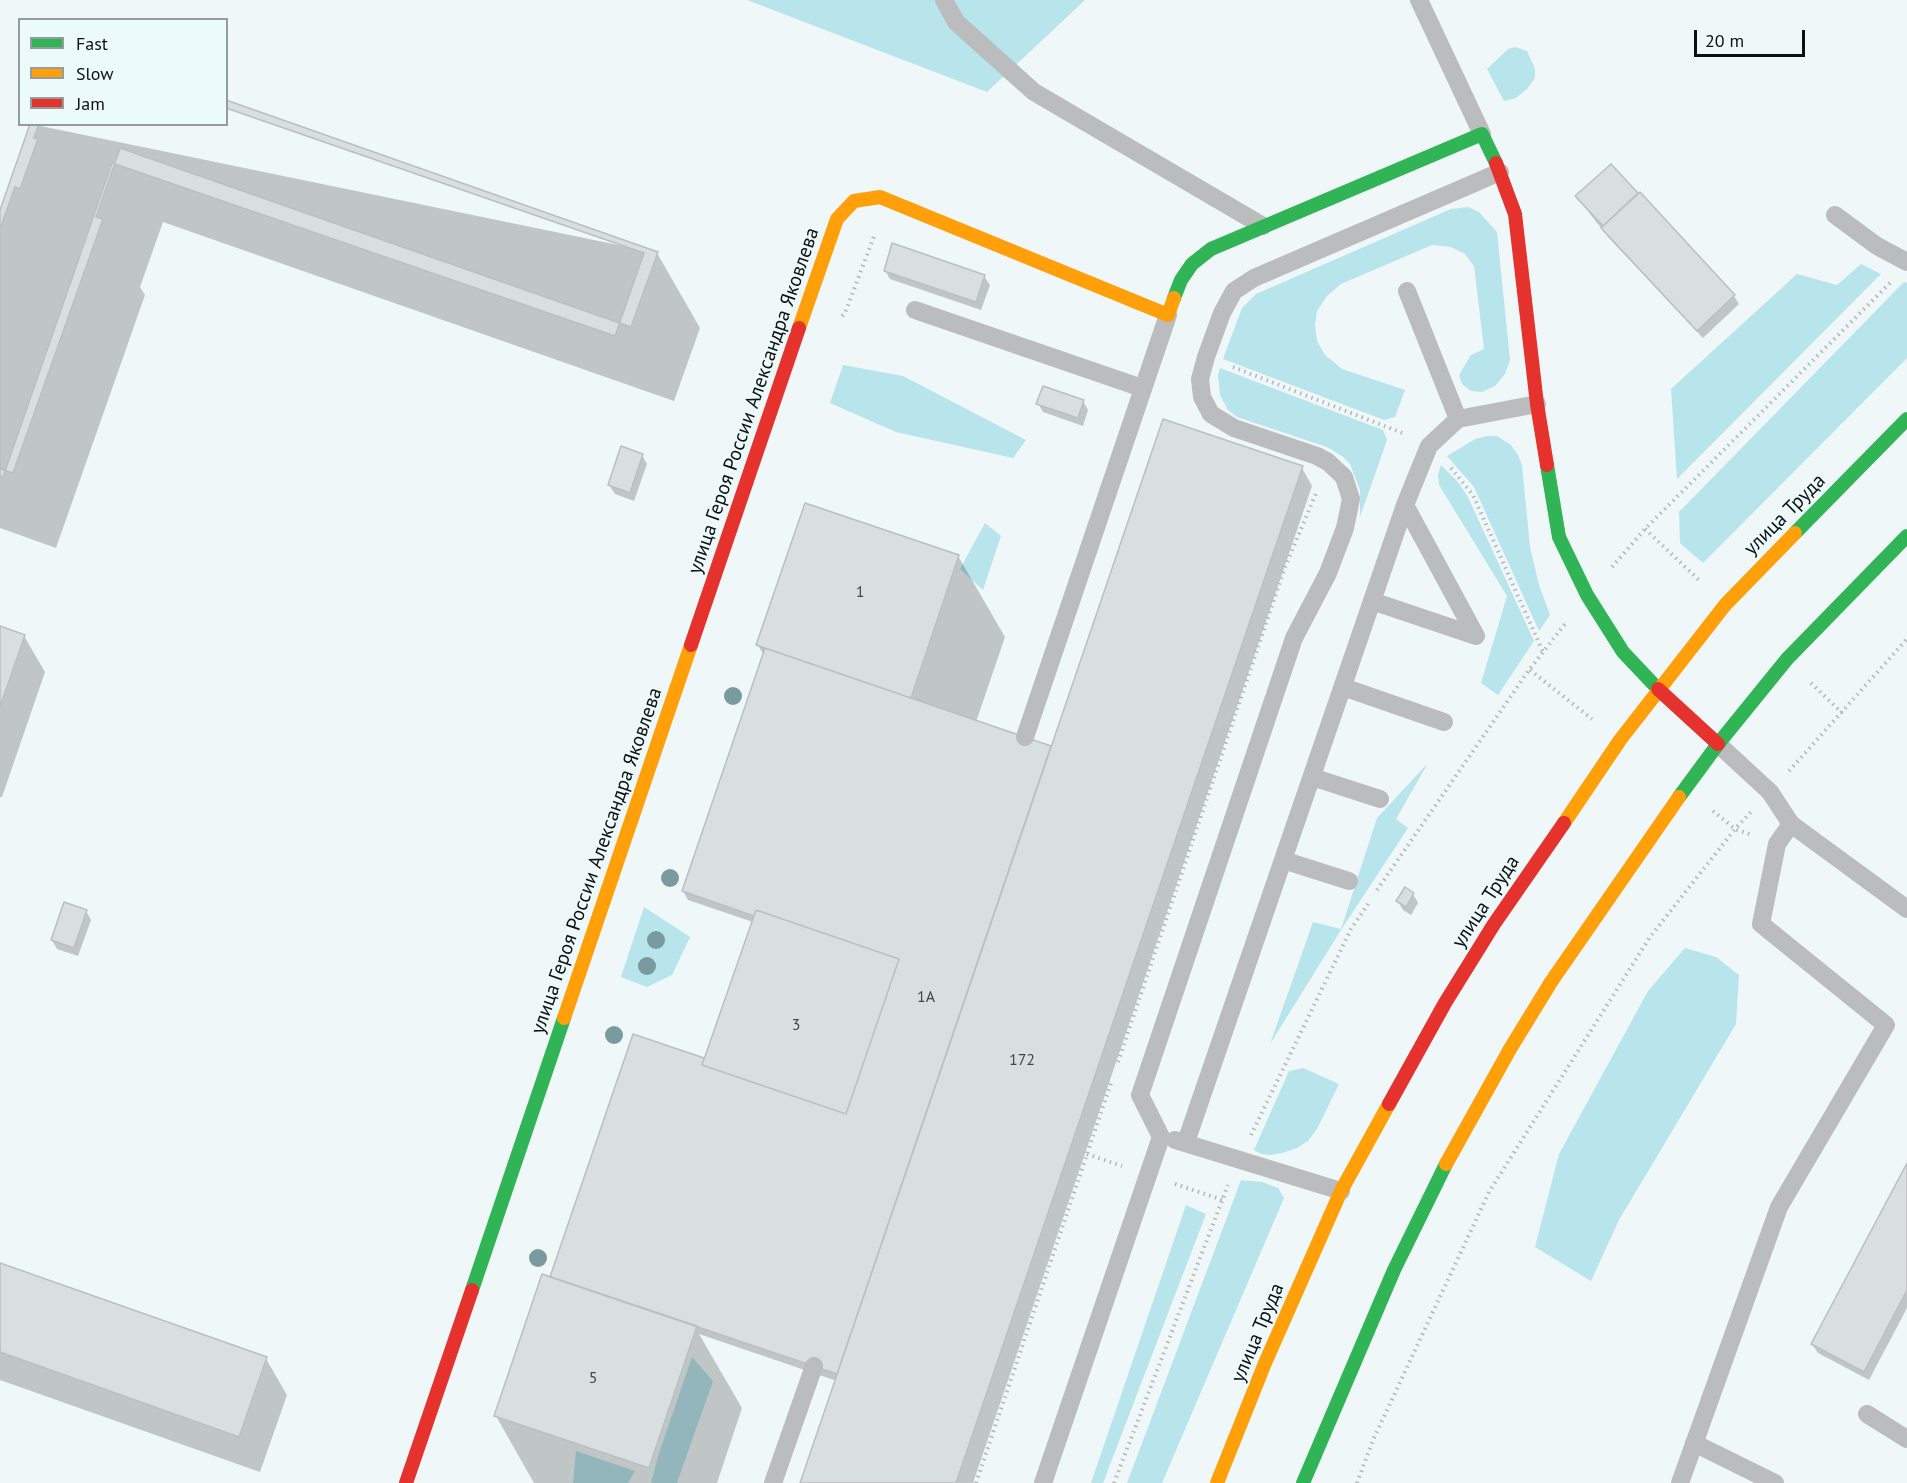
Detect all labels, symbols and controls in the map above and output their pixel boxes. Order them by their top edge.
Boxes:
legend [18,18,228,126]
scale bar [1697,18,1808,56]
text: 20 m [1705,29,1744,52]
text: Fast [76,32,108,55]
text: Slow [76,62,114,85]
text: Jam [76,92,105,115]
street label: улица Героя России Александра Яковлева [683,225,825,577]
street label: улица Труда [1739,469,1831,561]
house number: 1 [856,582,864,602]
street label: улица Героя России Александра Яковлева [526,685,668,1037]
street label: улица Труда [1447,851,1525,953]
house number: 1А [917,987,935,1007]
house number: 3 [792,1015,800,1035]
house number: 172 [1009,1050,1035,1070]
street label: улица Труда [1226,1280,1290,1386]
house number: 5 [589,1368,597,1388]

